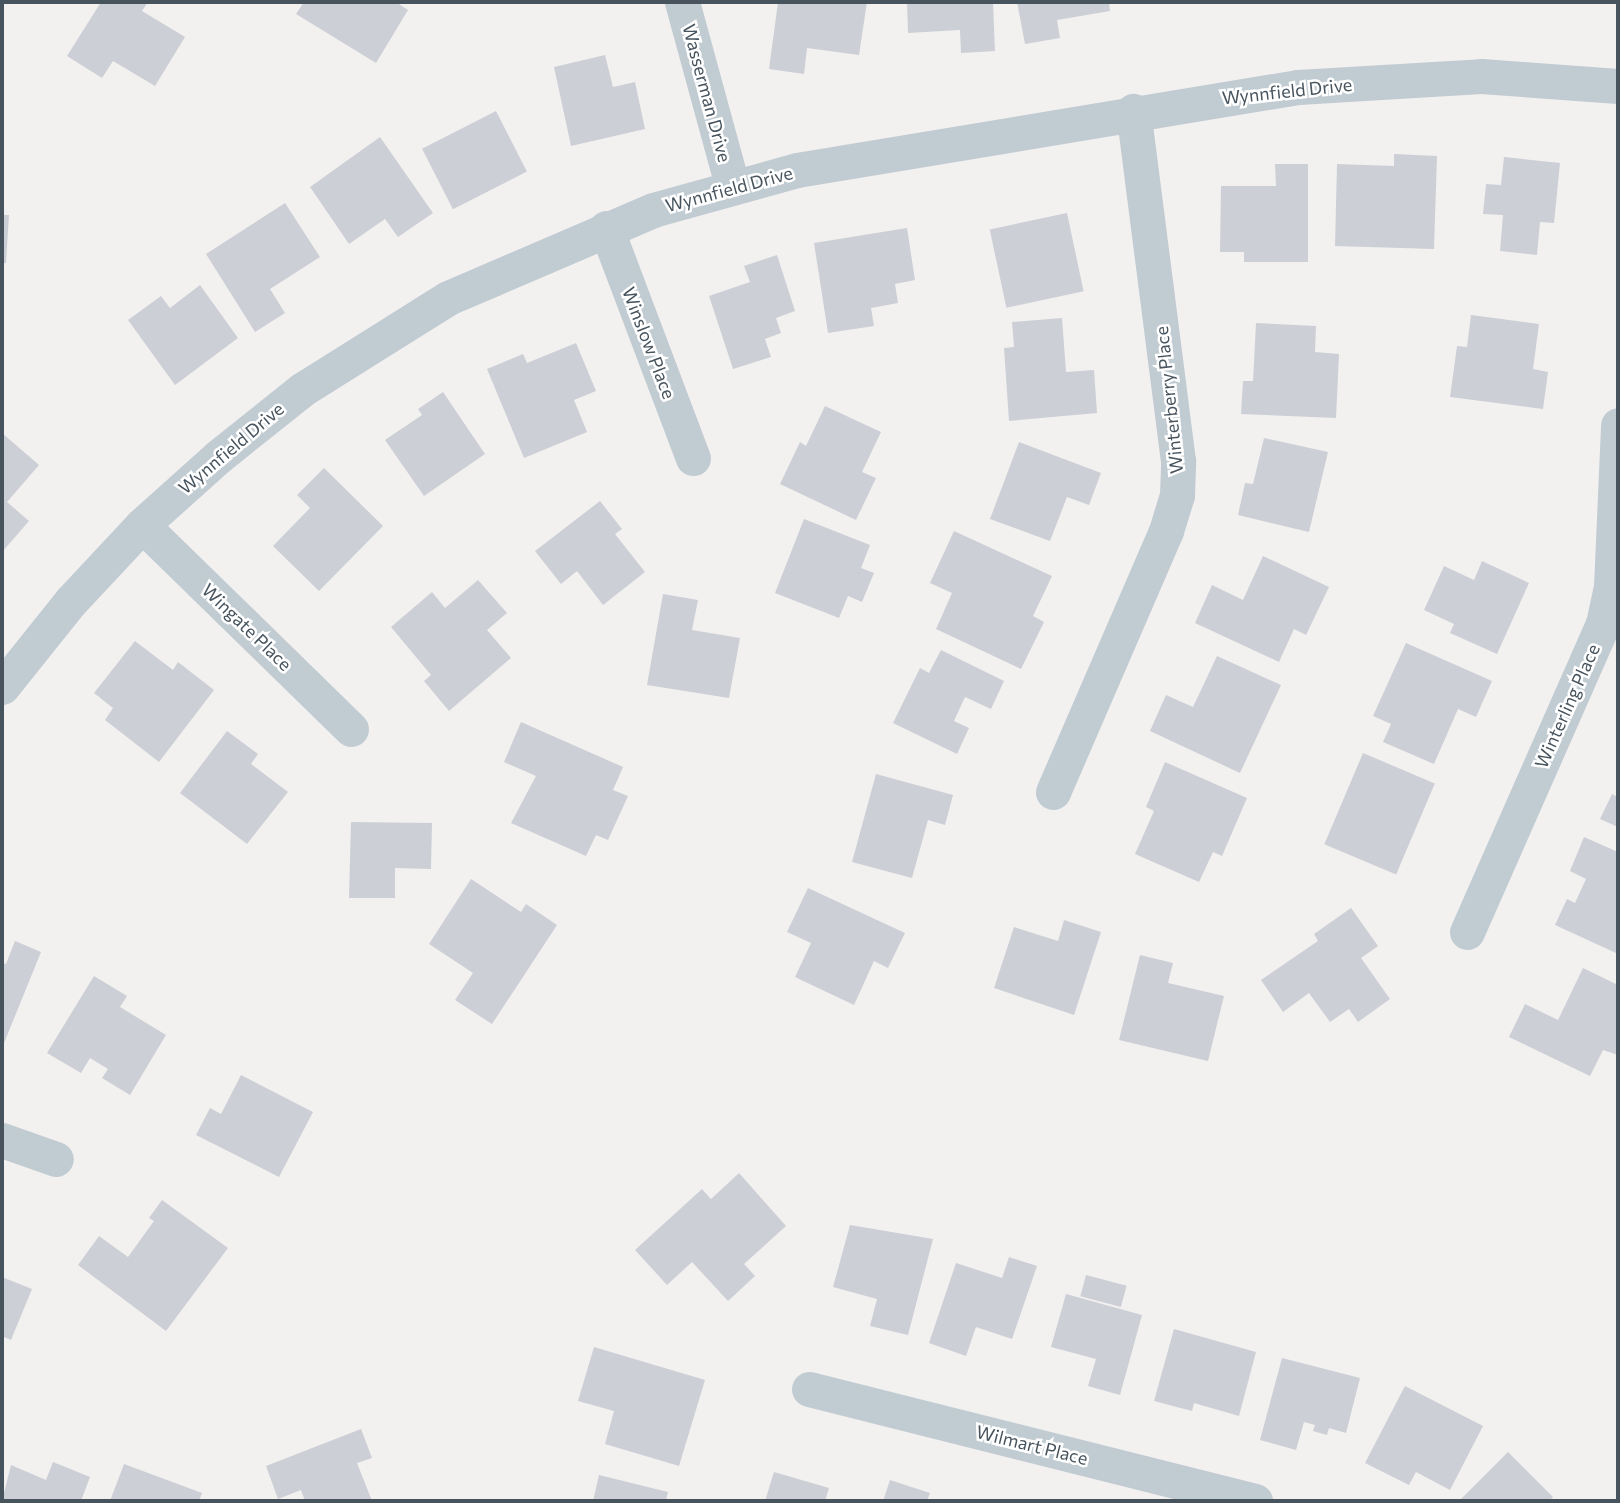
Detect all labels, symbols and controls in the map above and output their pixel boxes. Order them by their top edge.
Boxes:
street label: Wasserman Drive [678,22,736,164]
street label: Wynnfield Drive [1221,73,1353,109]
street label: Wynnfield Drive [663,162,795,216]
street label: Winslow Place [618,284,680,402]
street label: Winterberry Place [1151,325,1187,475]
street label: Wynnfield Drive [174,398,288,498]
street label: Wingate Place [198,579,296,675]
street label: Winterling Place [1530,641,1604,771]
street label: Wilmart Place [974,1421,1090,1469]

